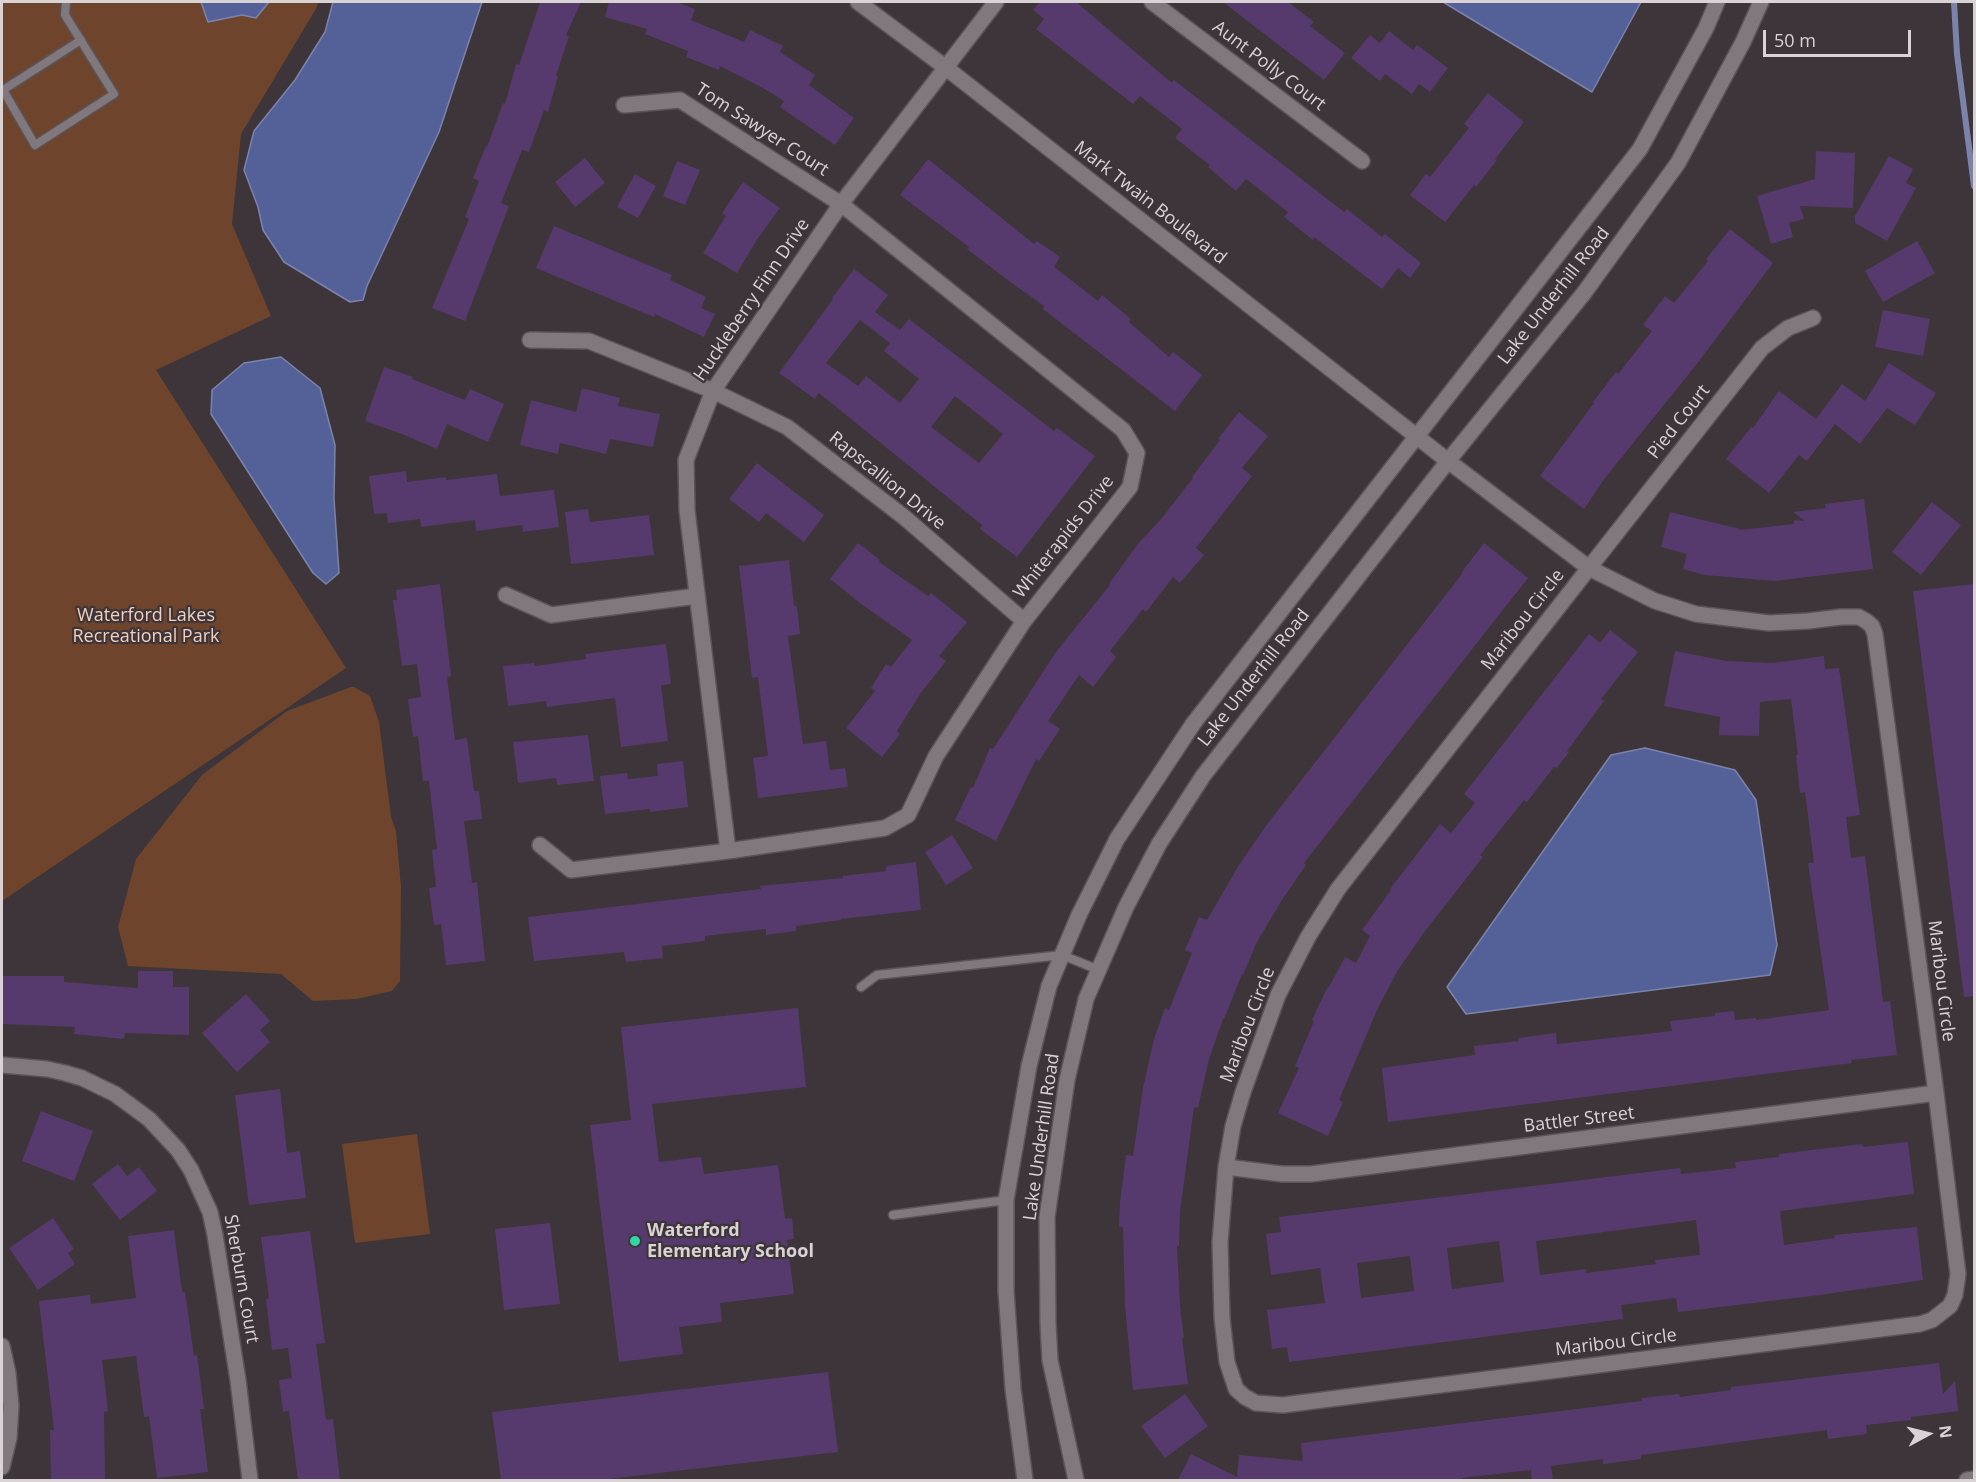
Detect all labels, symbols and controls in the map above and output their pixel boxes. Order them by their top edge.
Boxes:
street label: Aunt Polly Court [1208,16,1330,116]
scale bar [1766,18,1914,56]
text: 50 m [1774,28,1816,52]
street label: Tom Sawyer Court [692,79,832,181]
street label: Mark Twain Boulevard [1070,137,1230,269]
street label: Huckleberry Finn Drive [690,215,814,385]
street label: Lake Underhill Road [1494,223,1614,369]
street label: Pied Court [1643,381,1715,463]
street label: Rapscallion Drive [824,427,950,535]
street label: Whiterapids Drive [1009,471,1119,603]
street label: Maribou Circle [1477,565,1569,675]
park label: Waterford Lakes Recreational Park [73,605,219,648]
street label: Lake Underhill Road [1194,605,1314,751]
street label: Maribou Circle [1923,919,1959,1043]
street label: Maribou Circle [1216,964,1280,1086]
street label: Lake Underhill Road [1020,1052,1064,1222]
street label: Battler Street [1522,1102,1636,1138]
street label: Sherburn Court [219,1213,263,1345]
place label: Waterford Elementary School [647,1220,814,1262]
marker: Waterford Elementary School [628,1234,642,1248]
street label: Maribou Circle [1554,1325,1678,1361]
north arrow [1898,1404,1958,1464]
text: N [1934,1424,1958,1440]

